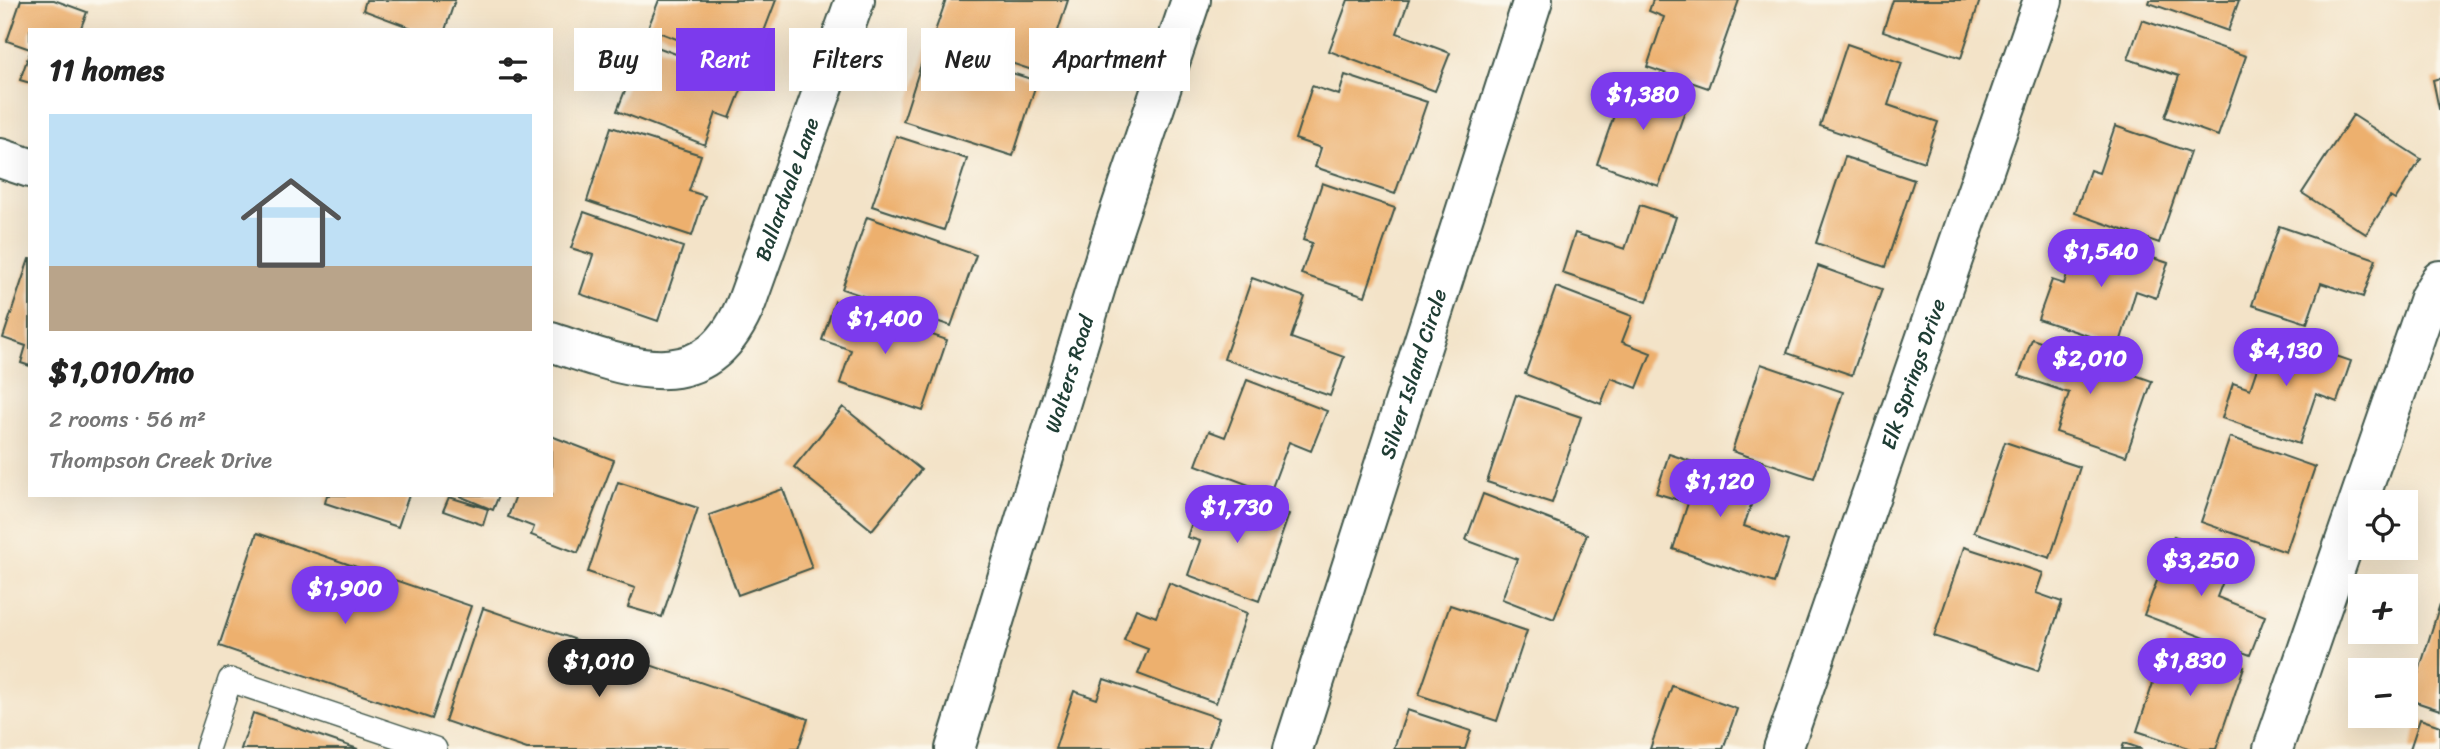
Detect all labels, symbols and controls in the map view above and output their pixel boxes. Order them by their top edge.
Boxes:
chip: Buy [574,28,662,91]
chip: Rent [676,28,775,91]
chip: Filters [789,28,907,91]
chip: New [921,28,1015,91]
chip: Apartment [1029,28,1190,91]
text: 11 homes [49,43,164,97]
icon: filters [494,51,532,89]
pin: $1,380 [1586,72,1700,132]
text: $1,380 [1607,74,1679,115]
street label: Ballardvale Lane [744,112,830,267]
icon: home [228,160,354,286]
pin: $1,540 [2044,230,2158,289]
text: $1,540 [2064,231,2138,272]
street label: Silver Island Circle [1368,284,1458,464]
street label: Elk Springs Drive [1869,293,1957,455]
pin: $1,400 [828,296,942,356]
text: $1,400 [848,298,922,339]
street label: Walters Road [1034,309,1106,438]
pin: $4,130 [2229,328,2343,388]
text: $4,130 [2249,330,2323,371]
pin: $2,010 [2033,336,2147,396]
text: $2,010 [2053,338,2127,379]
text: $1,010/mo [49,345,194,399]
text: 2 rooms · 56 m² [49,399,206,440]
text: Thompson Creek Drive [49,440,272,481]
pin: $1,120 [1663,460,1777,519]
text: $1,120 [1685,461,1755,502]
pin: $1,730 [1180,486,1294,545]
text: $1,730 [1201,487,1273,528]
map controls [2348,490,2418,728]
button: locate [2348,490,2418,560]
pin: $3,250 [2144,538,2258,598]
text: $3,250 [2163,540,2239,581]
pin: $1,900 [288,566,402,626]
text: $1,900 [308,568,382,609]
button: + [2348,574,2418,644]
pin: $1,830 [2133,638,2247,698]
pin: $1,010 [542,640,656,699]
text: $1,830 [2154,640,2226,681]
text: $1,010 [564,641,634,682]
button: − [2348,658,2418,728]

